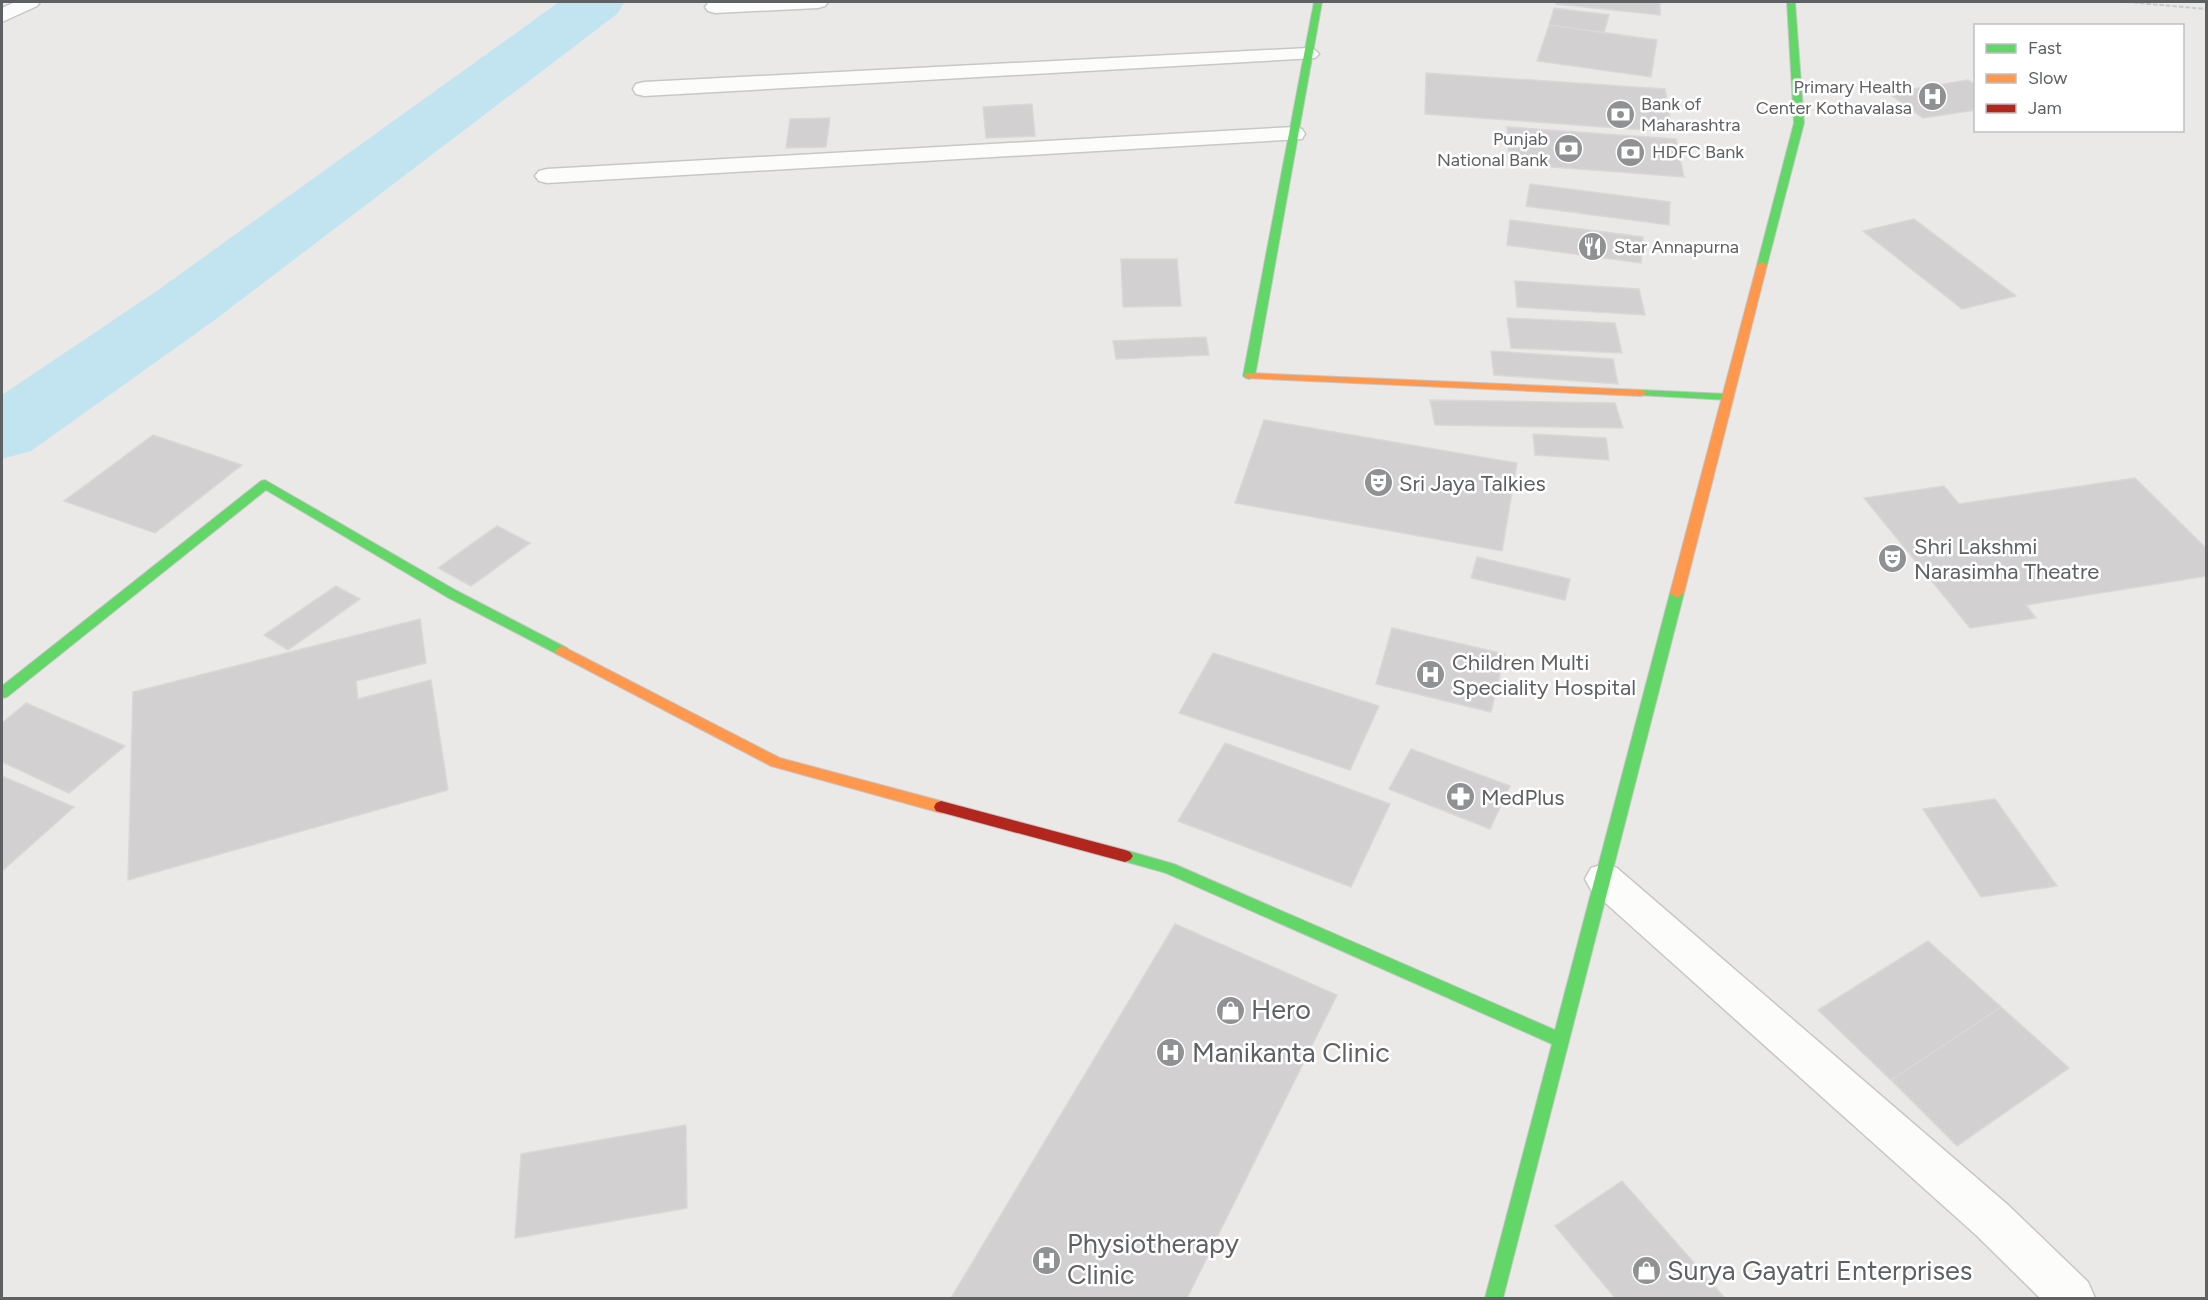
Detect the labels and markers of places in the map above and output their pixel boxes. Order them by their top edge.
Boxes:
place label: Primary Health Center Kothavalasa [1756,76,1912,119]
hospital icon: Primary Health Center Kothavalasa [1917,81,1949,113]
place label: Bank of Maharashtra [1641,93,1740,136]
bank icon: Bank of Maharashtra [1604,98,1636,130]
place label: Punjab National Bank [1437,128,1548,171]
bank icon: Punjab National Bank [1553,133,1585,165]
bank icon: HDFC Bank [1615,136,1647,168]
place label: HDFC Bank [1652,141,1744,163]
restaurant icon: Star Annapurna [1577,231,1609,263]
place label: Star Annapurna [1614,236,1739,258]
theatre icon: Sri Jaya Talkies [1362,467,1394,499]
place label: Sri Jaya Talkies [1399,470,1546,497]
place label: Shri Lakshmi Narasimha Theatre [1914,533,2099,585]
theatre icon: Shri Lakshmi Narasimha Theatre [1877,543,1909,575]
place label: Children Multi Speciality Hospital [1452,649,1636,701]
hospital icon: Children Multi Speciality Hospital [1415,659,1447,691]
pharmacy icon: MedPlus [1444,781,1476,813]
place label: MedPlus [1481,784,1565,811]
place label: Hero [1251,993,1311,1026]
shop icon: Hero [1214,994,1246,1026]
place label: Manikanta Clinic [1192,1036,1390,1069]
hospital icon: Manikanta Clinic [1155,1037,1187,1069]
place label: Physiotherapy Clinic [1067,1227,1239,1291]
hospital icon: Physiotherapy Clinic [1030,1244,1062,1276]
place label: Surya Gayatri Enterprises [1667,1254,1972,1287]
shop icon: Surya Gayatri Enterprises [1630,1255,1662,1287]

